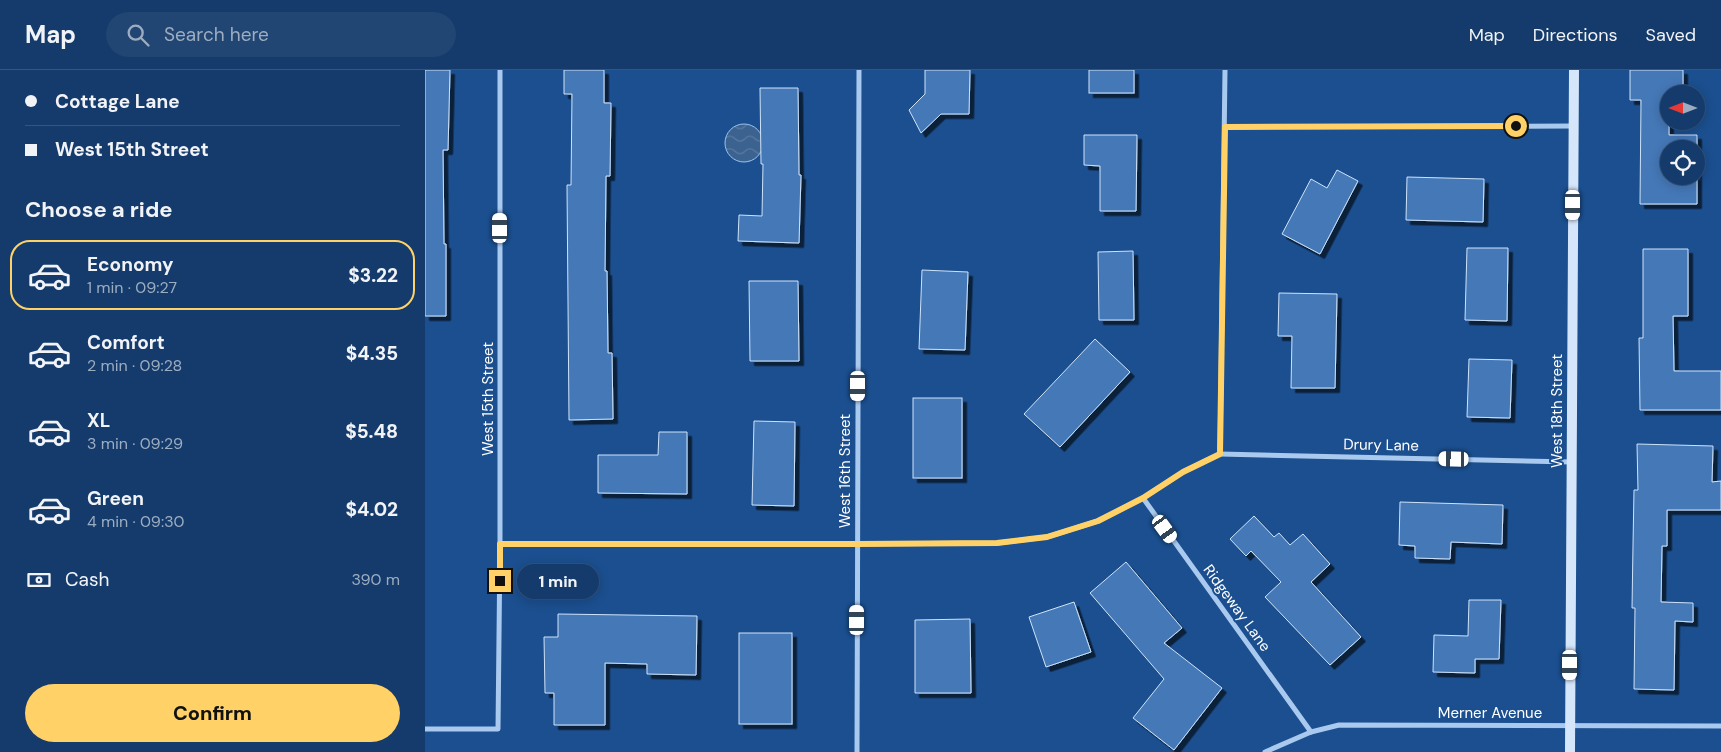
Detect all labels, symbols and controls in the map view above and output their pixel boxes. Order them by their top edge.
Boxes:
search box [106,12,456,57]
text: Map [25,19,76,50]
icon: search [124,21,152,49]
text: Search here [164,22,269,47]
text: Map [1469,23,1505,47]
text: Directions [1533,23,1618,47]
text: Saved [1646,23,1696,47]
north arrow [1660,85,1705,130]
map controls [1660,85,1705,185]
text: Cottage Lane [55,89,180,114]
route start [1505,115,1527,137]
text: West 15th Street [55,137,209,162]
button: locate [1660,140,1705,185]
car [1565,190,1580,220]
text: Choose a ride [25,195,173,224]
car [492,213,507,243]
text: Economy [87,252,174,277]
icon: car [27,253,72,298]
text: $3.22 [348,263,398,288]
text: 1 min · 09:27 [87,277,177,298]
text: Comfort [87,330,165,355]
icon: car [27,331,72,376]
text: $4.35 [346,341,398,366]
street label: West 15th Street [478,342,498,456]
street label: West 18th Street [1547,354,1567,468]
text: 2 min · 09:28 [87,355,182,376]
car [850,371,865,401]
text: XL [87,408,110,433]
icon: car [27,409,72,454]
street label: West 16th Street [835,414,855,528]
text: $5.48 [345,419,398,444]
text: 3 min · 09:29 [87,433,183,454]
street label: Drury Lane [1343,434,1419,456]
car [1438,451,1469,467]
text: Green [87,486,144,511]
icon: car [27,487,72,532]
text: $4.02 [346,497,398,522]
text: 4 min · 09:30 [87,511,185,532]
car [1150,512,1179,546]
street label: Ridgeway Lane [1199,561,1275,655]
callout: 1 min [517,564,600,598]
icon: cash [25,566,53,594]
text: Cash [65,567,109,592]
text: 390 m [352,569,400,590]
route end [489,570,511,592]
text: 1 min [538,571,578,592]
car [849,605,864,635]
car [1562,650,1577,680]
button: Confirm [25,684,400,742]
street label: Merner Avenue [1438,703,1542,723]

